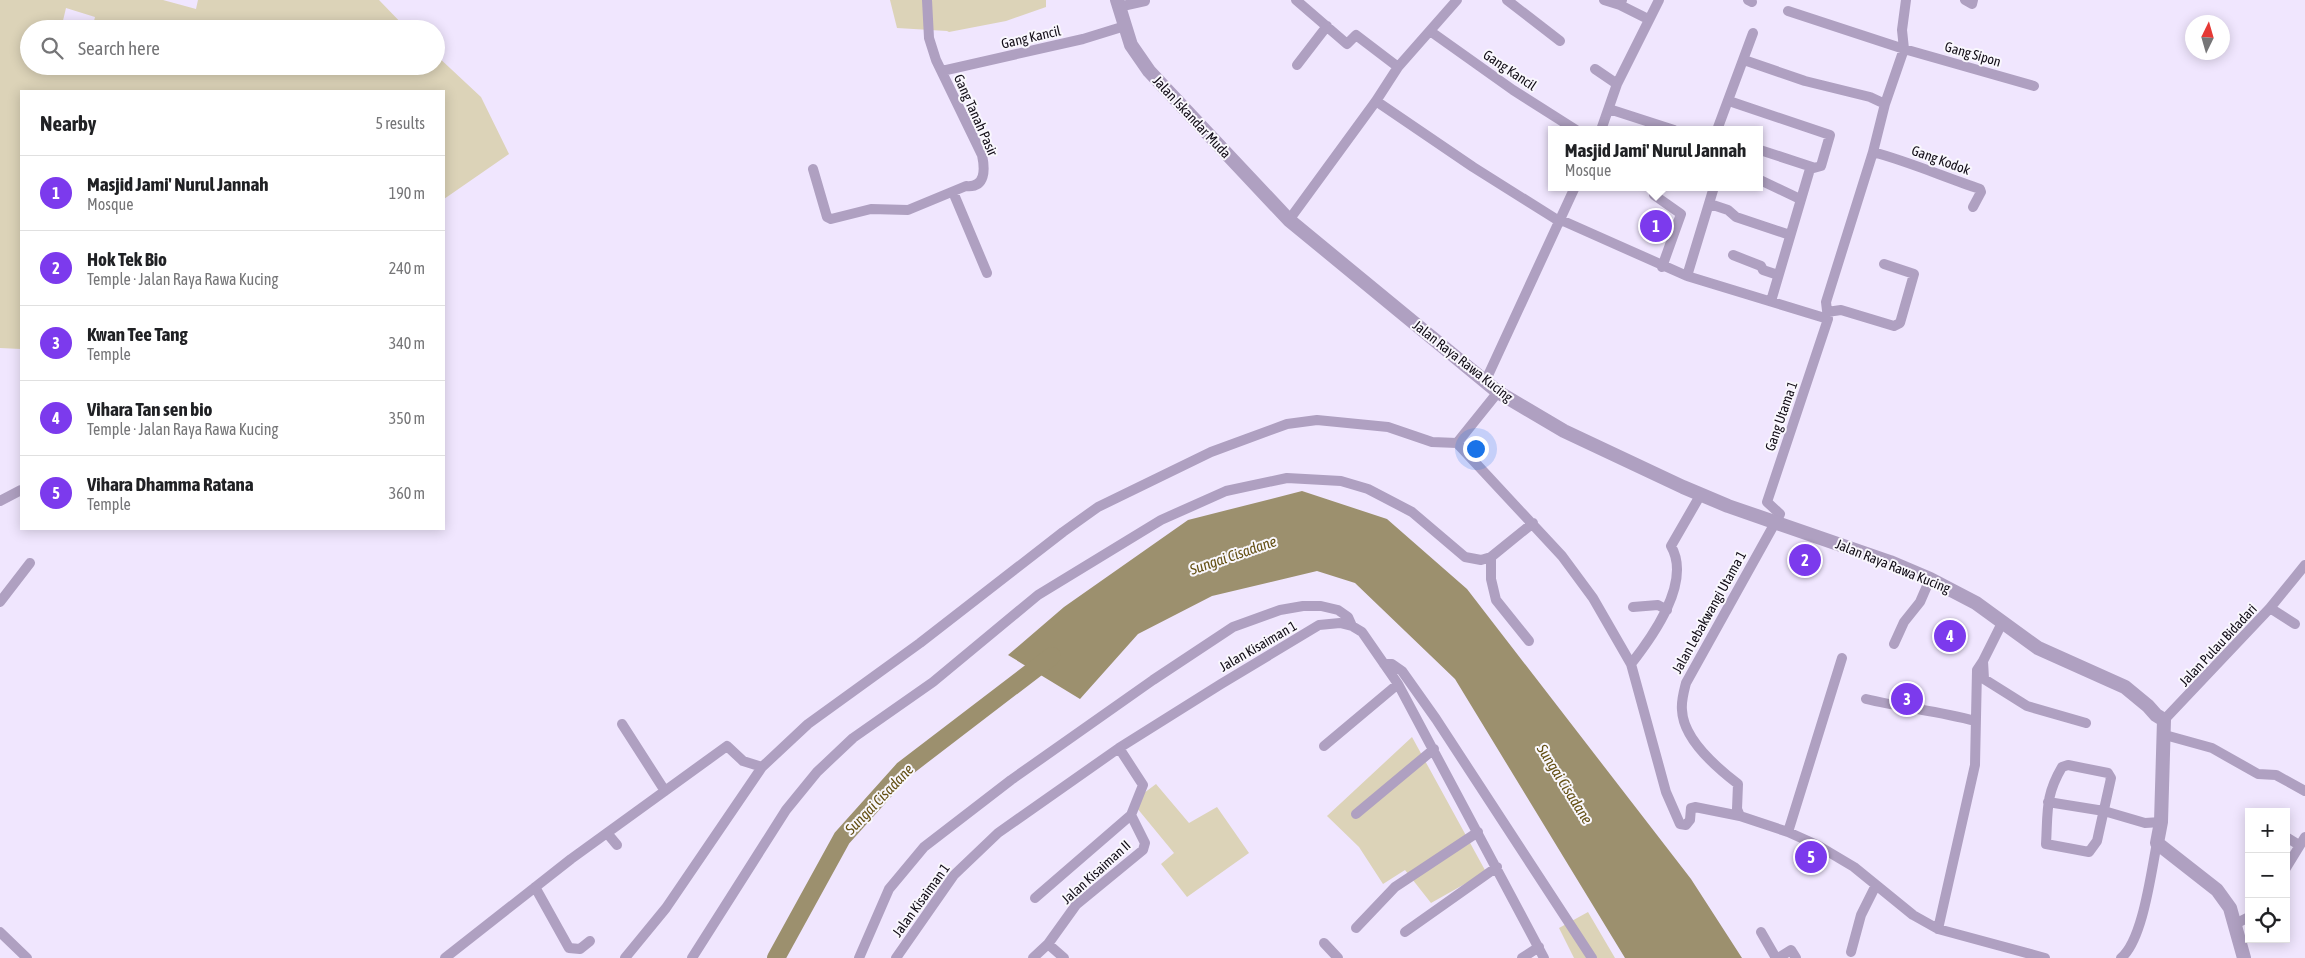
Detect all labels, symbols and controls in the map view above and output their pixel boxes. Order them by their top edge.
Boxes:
north arrow [2185,15,2230,60]
search box [20,20,445,75]
street label: Gang Kancil [1000,22,1063,52]
icon: search [38,34,66,62]
text: Search here [78,37,160,59]
street label: Gang Sipon [1943,38,2003,70]
street label: Gang Kancil [1480,46,1540,94]
street label: Gang Tanah Pasir [951,72,1002,159]
street label: Jalan Iskandar Muda [1150,73,1234,161]
text: Nearby [40,111,96,135]
text: 5 results [375,114,425,132]
popup [1548,126,1763,191]
text: Masjid Jami' Nurul Jannah [1565,139,1746,161]
street label: Gang Kodok [1910,142,1972,178]
text: Mosque [1565,161,1611,179]
text: Masjid Jami' Nurul Jannah [87,173,269,195]
text: 1 [52,184,60,202]
text: 190 m [389,184,425,202]
text: Mosque [87,195,133,213]
pin: 1 [1640,207,1672,245]
text: Hok Tek Bio [87,248,167,270]
text: 2 [52,259,60,277]
text: 240 m [389,259,425,277]
text: Temple · Jalan Raya Rawa Kucing [87,270,278,288]
street label: Jalan Raya Rawa Kucing [1410,317,1516,405]
text: Kwan Tee Tang [87,323,188,345]
text: 3 [52,334,60,352]
text: 340 m [389,334,425,352]
text: Temple [87,345,131,363]
street label: Gang Utama 1 [1762,379,1800,453]
text: Vihara Tan sen bio [87,398,213,420]
text: 4 [52,409,60,427]
text: 350 m [389,409,425,427]
text: Temple · Jalan Raya Rawa Kucing [87,420,278,438]
your location [1463,436,1489,462]
text: Vihara Dhamma Ratana [87,473,254,495]
text: 5 [52,484,60,502]
text: 360 m [389,484,425,502]
text: Temple [87,495,131,513]
water label: Sungai Cisadane [1186,532,1279,578]
street label: Jalan Raya Rawa Kucing [1833,536,1953,596]
pin: 2 [1789,541,1821,579]
street label: Jalan Lebakwangi Utama 1 [1669,548,1749,676]
street label: Jalan Pulau Bidadari [2176,601,2260,689]
street label: Jalan Kisaiman 1 [1217,617,1299,675]
pin: 4 [1934,617,1966,655]
pin: 3 [1891,680,1923,718]
water label: Sungai Cisadane [1533,740,1596,827]
water label: Sungai Cisadane [841,760,917,838]
map controls [2245,808,2290,943]
button: + [2245,808,2290,853]
street label: Jalan Kisaiman II [1058,837,1134,907]
pin: 5 [1795,838,1827,876]
button: − [2245,853,2290,898]
street label: Jalan Kisaiman 1 [889,860,953,940]
button: locate [2245,898,2290,943]

